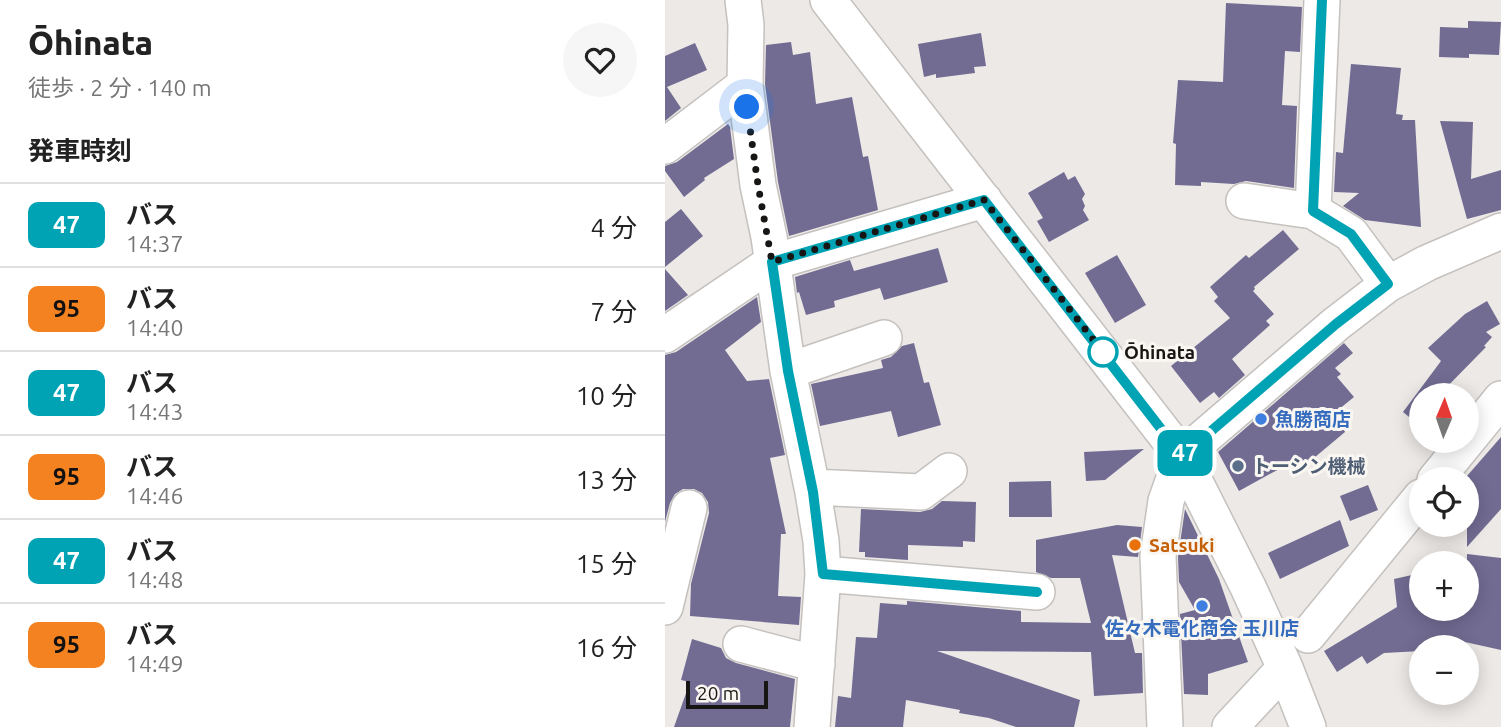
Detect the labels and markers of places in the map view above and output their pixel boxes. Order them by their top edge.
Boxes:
marker: Ōhinata [1088,337,1118,367]
place label: Ōhinata [1124,341,1195,363]
place label: 魚勝商店 [1275,408,1351,430]
marker: 魚勝商店 [1253,411,1269,427]
place label: トーシン機械 [1252,455,1366,477]
marker: トーシン機械 [1230,458,1246,474]
place label: Satsuki [1149,534,1215,556]
marker: Satsuki [1127,537,1143,553]
marker: 佐々木電化商会 玉川店 [1194,598,1210,614]
place label: 佐々木電化商会 玉川店 [1105,617,1299,639]

